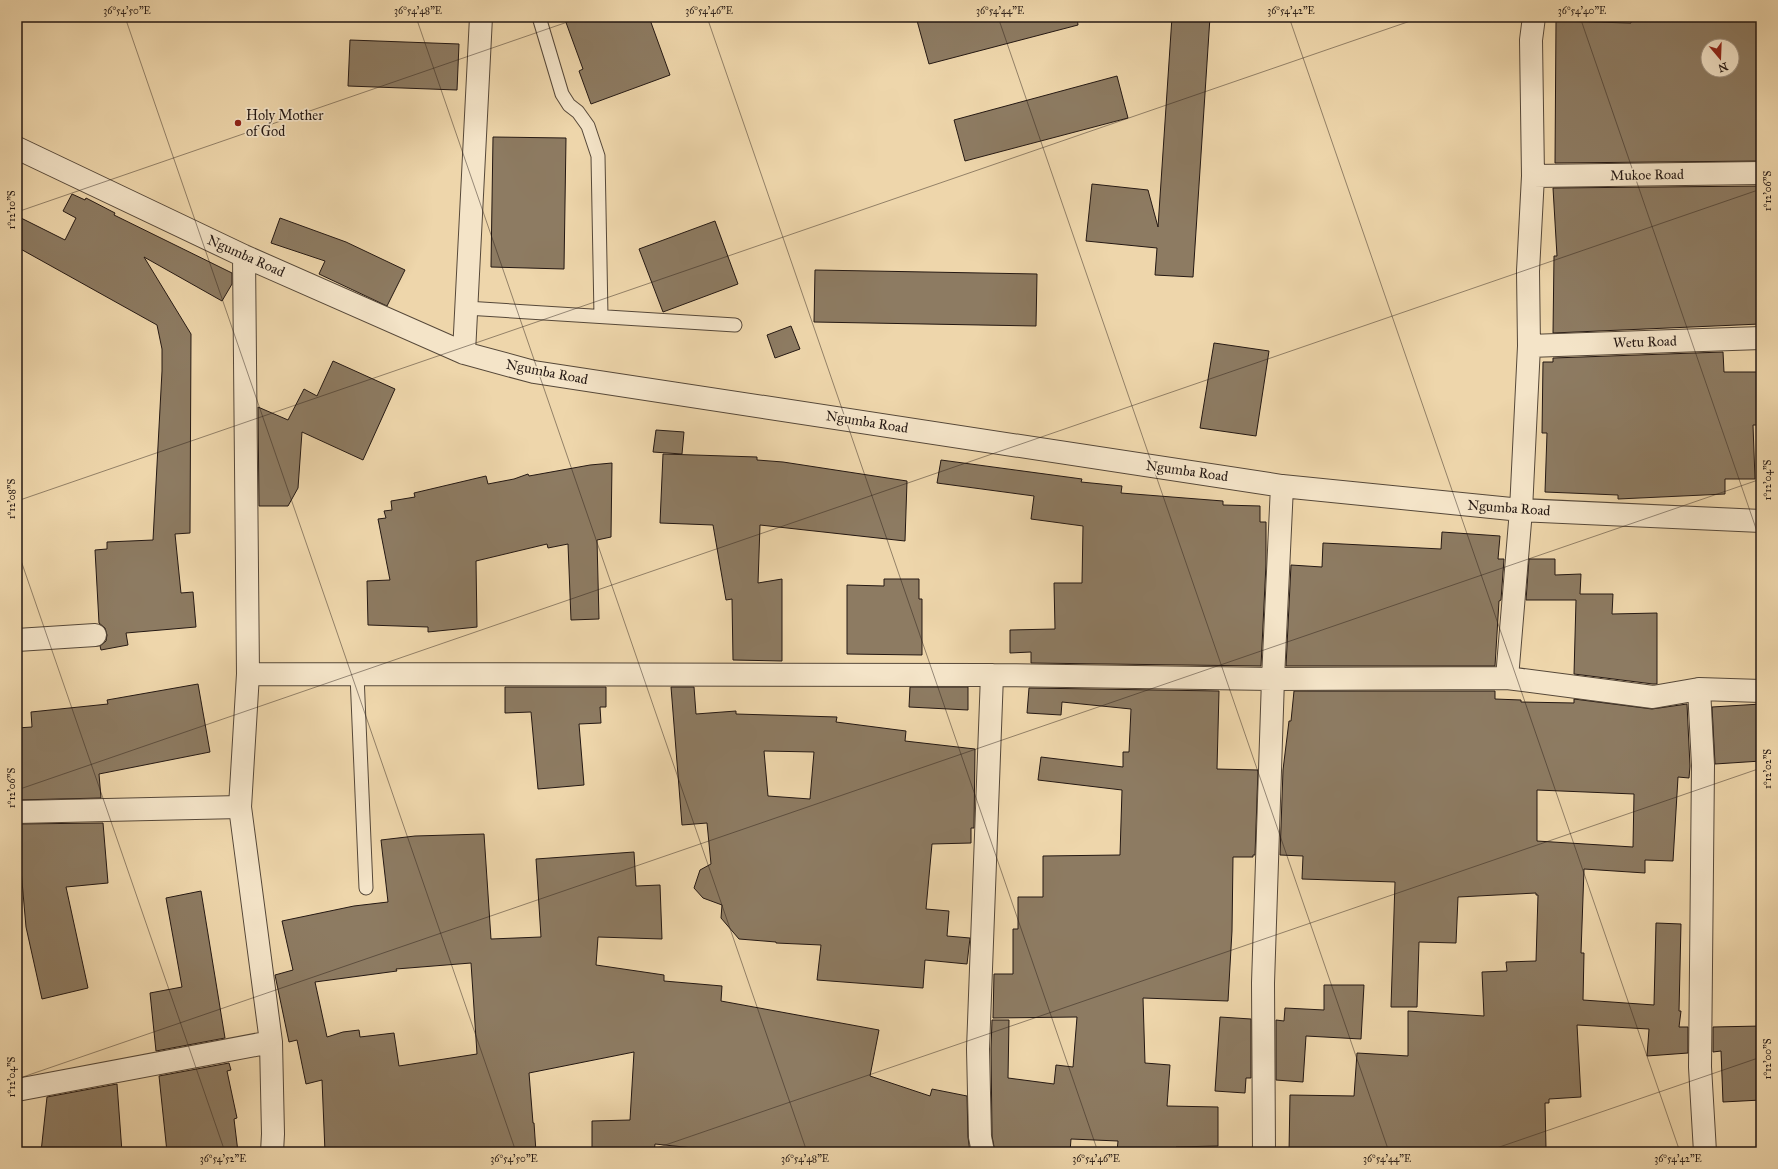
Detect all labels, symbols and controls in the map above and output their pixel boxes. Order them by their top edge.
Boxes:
text: 36°54'50"E [103,5,151,17]
text: 36°54'48"E [394,5,442,17]
text: 36°54'46"E [685,5,733,17]
text: 36°54'44"E [976,5,1024,17]
text: 36°54'42"E [1267,5,1315,17]
text: 36°54'40"E [1558,5,1606,17]
north arrow [1700,38,1740,78]
text: N [1716,59,1730,75]
place label: Holy Mother of God [246,107,324,140]
marker: Holy Mother of God [233,118,243,128]
street label: Mukoe Road [1610,166,1684,184]
text: 1°12'06"S [1762,171,1774,211]
text: 1°12'10"S [6,190,18,230]
street label: Ngumba Road [205,231,287,281]
street label: Wetu Road [1613,332,1677,352]
street label: Ngumba Road [505,356,589,388]
street label: Ngumba Road [825,407,909,437]
street label: Ngumba Road [1145,457,1229,485]
text: 1°12'04"S [1762,459,1774,500]
text: 1°12'08"S [6,479,18,519]
street label: Ngumba Road [1467,497,1551,519]
text: 1°12'02"S [1762,749,1774,789]
text: 1°12'06"S [6,768,18,808]
text: 1°12'00"S [1762,1038,1774,1080]
text: 1°12'04"S [6,1056,18,1097]
text: 36°54'52"E [200,1153,246,1165]
text: 36°54'50"E [490,1153,538,1165]
text: 36°54'48"E [781,1153,829,1165]
text: 36°54'46"E [1072,1153,1120,1165]
text: 36°54'44"E [1363,1153,1411,1165]
text: 36°54'42"E [1654,1153,1702,1165]

